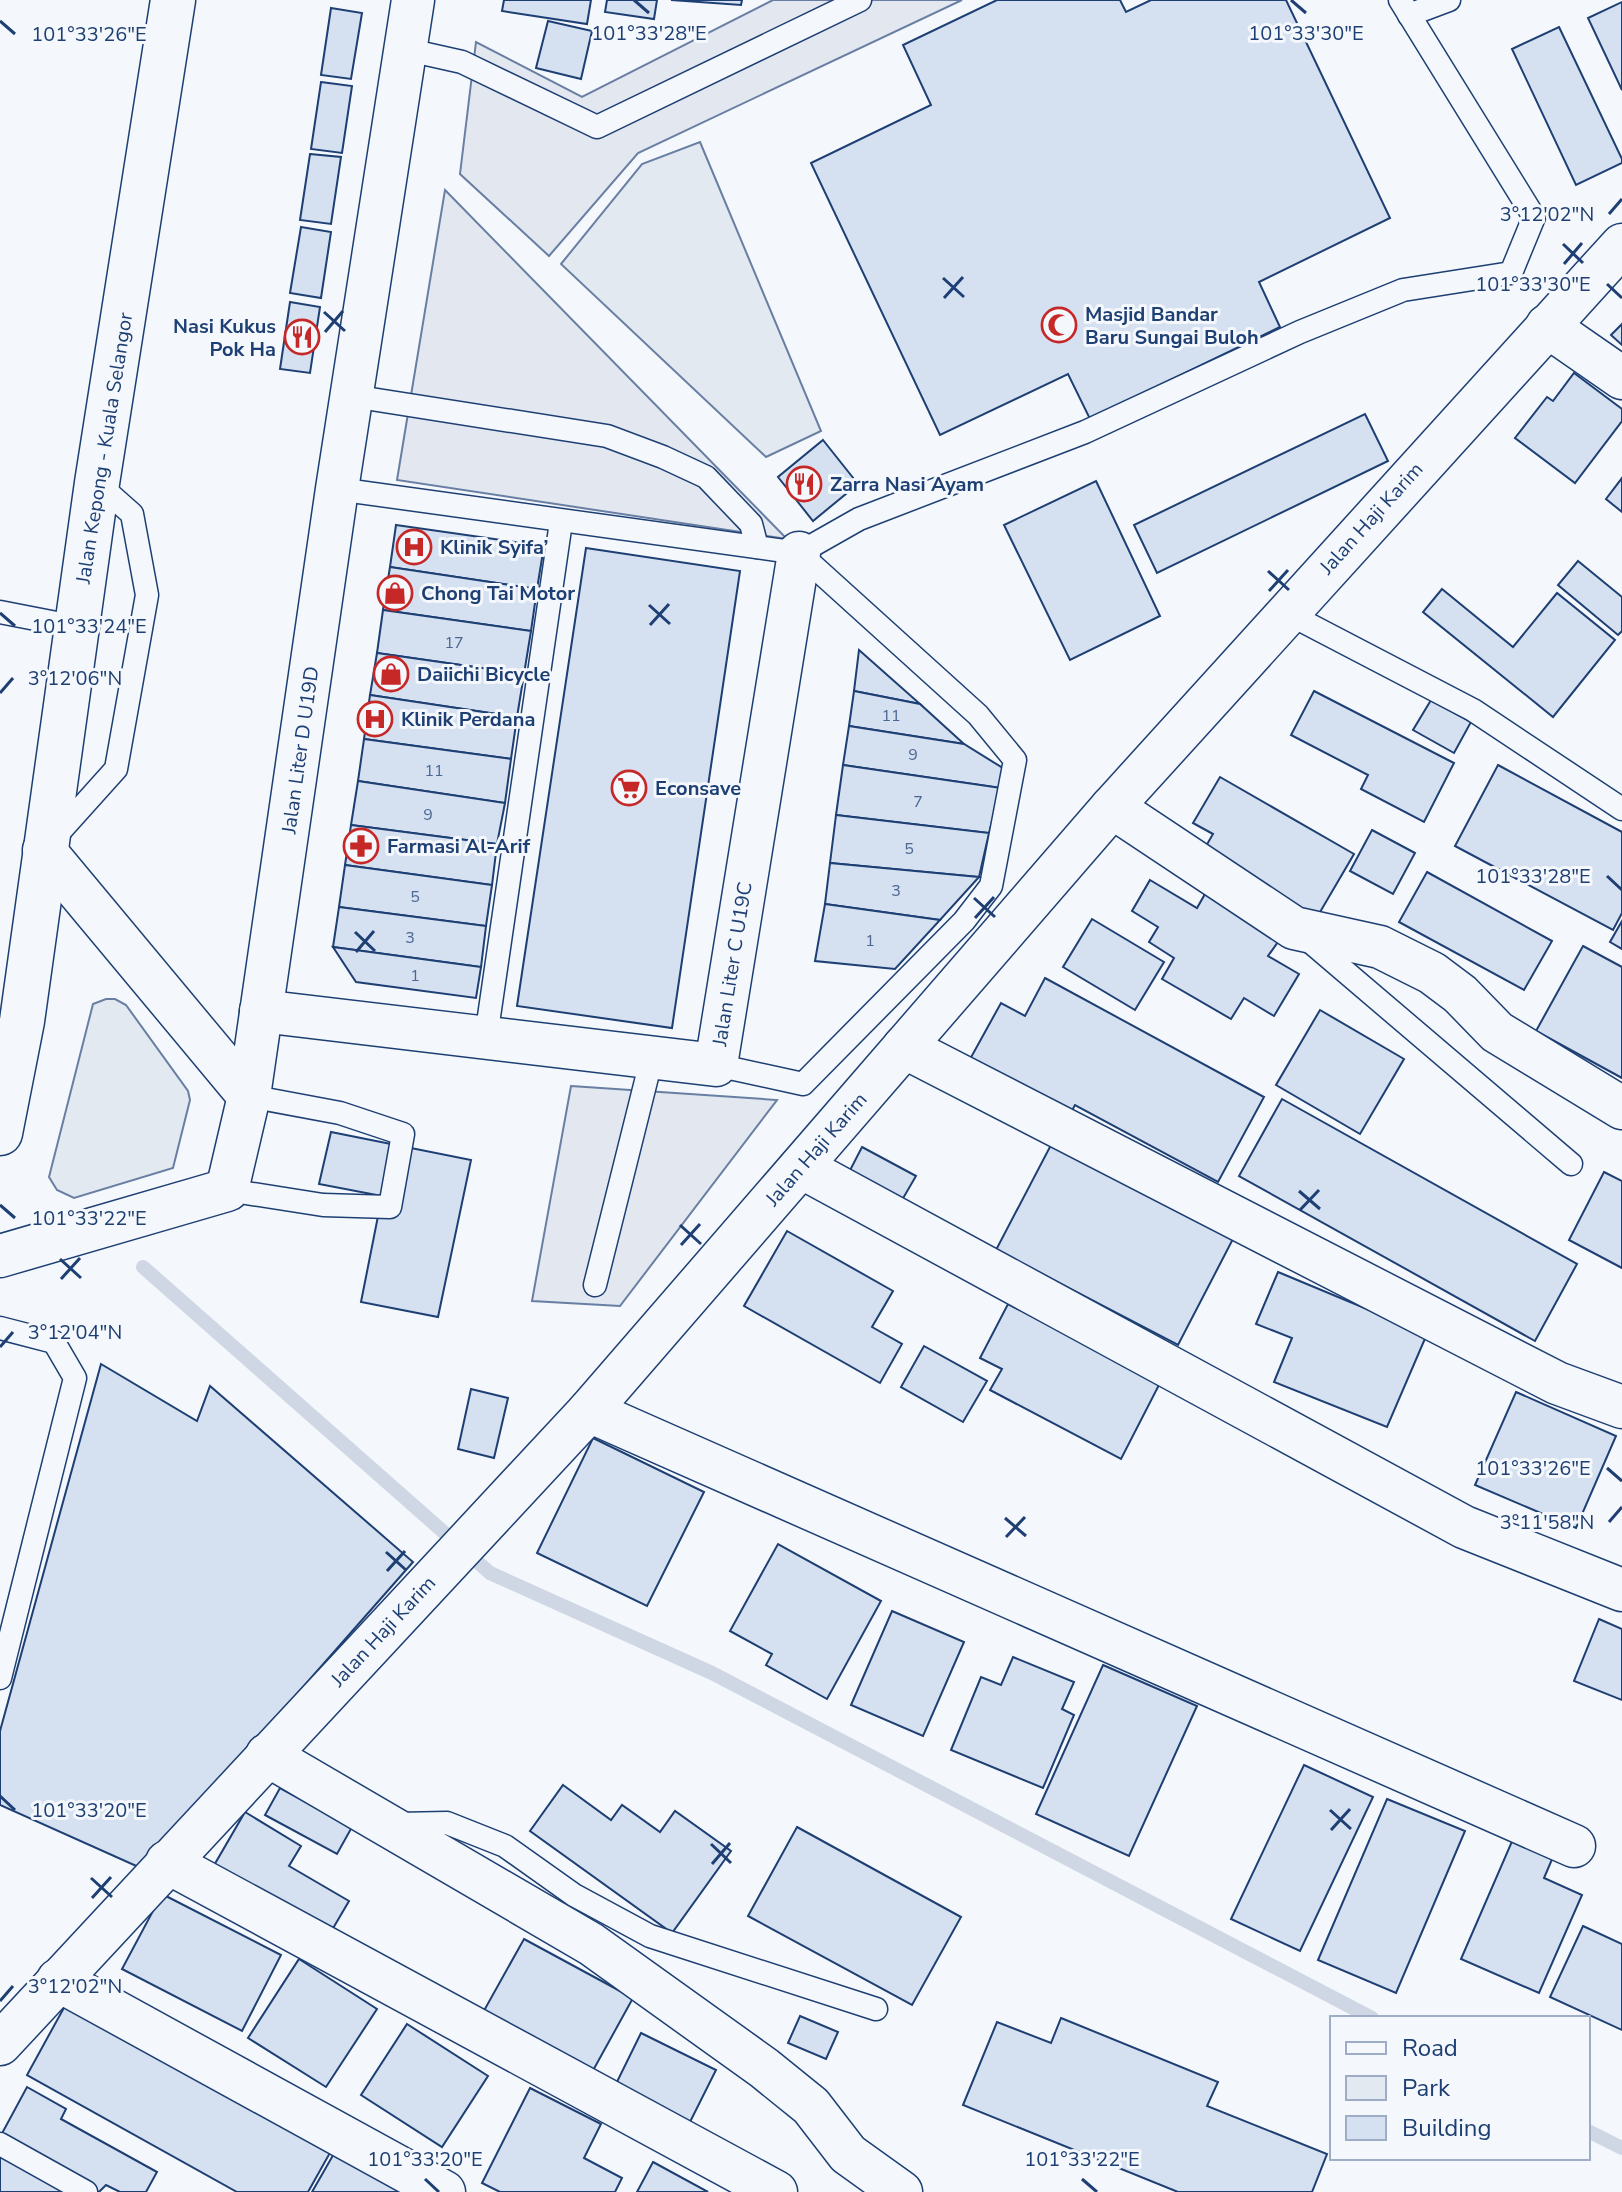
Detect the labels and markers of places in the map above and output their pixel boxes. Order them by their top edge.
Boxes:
place label: Masjid Bandar Baru Sungai Buloh [1085,301,1259,351]
mosque icon: Masjid Bandar Baru Sungai Buloh [1040,306,1078,344]
place label: Nasi Kukus Pok Ha [173,313,276,363]
restaurant icon: Nasi Kukus Pok Ha [283,318,321,356]
restaurant icon: Zarra Nasi Ayam [785,465,823,503]
place label: Zarra Nasi Ayam [830,471,984,498]
hospital icon: Klinik Syifa’ [395,528,433,566]
place label: Klinik Syifa’ [440,534,548,561]
shop icon: Chong Tai Motor [376,574,414,612]
place label: Chong Tai Motor [421,580,575,607]
shop icon: Daiichi Bicycle [372,655,410,693]
place label: Daiichi Bicycle [417,661,551,688]
hospital icon: Klinik Perdana [356,700,394,738]
place label: Klinik Perdana [401,706,535,733]
supermarket icon: Econsave [610,769,648,807]
place label: Econsave [655,775,741,802]
pharmacy icon: Farmasi Al-Arif [342,827,380,865]
place label: Farmasi Al-Arif [387,833,531,860]

